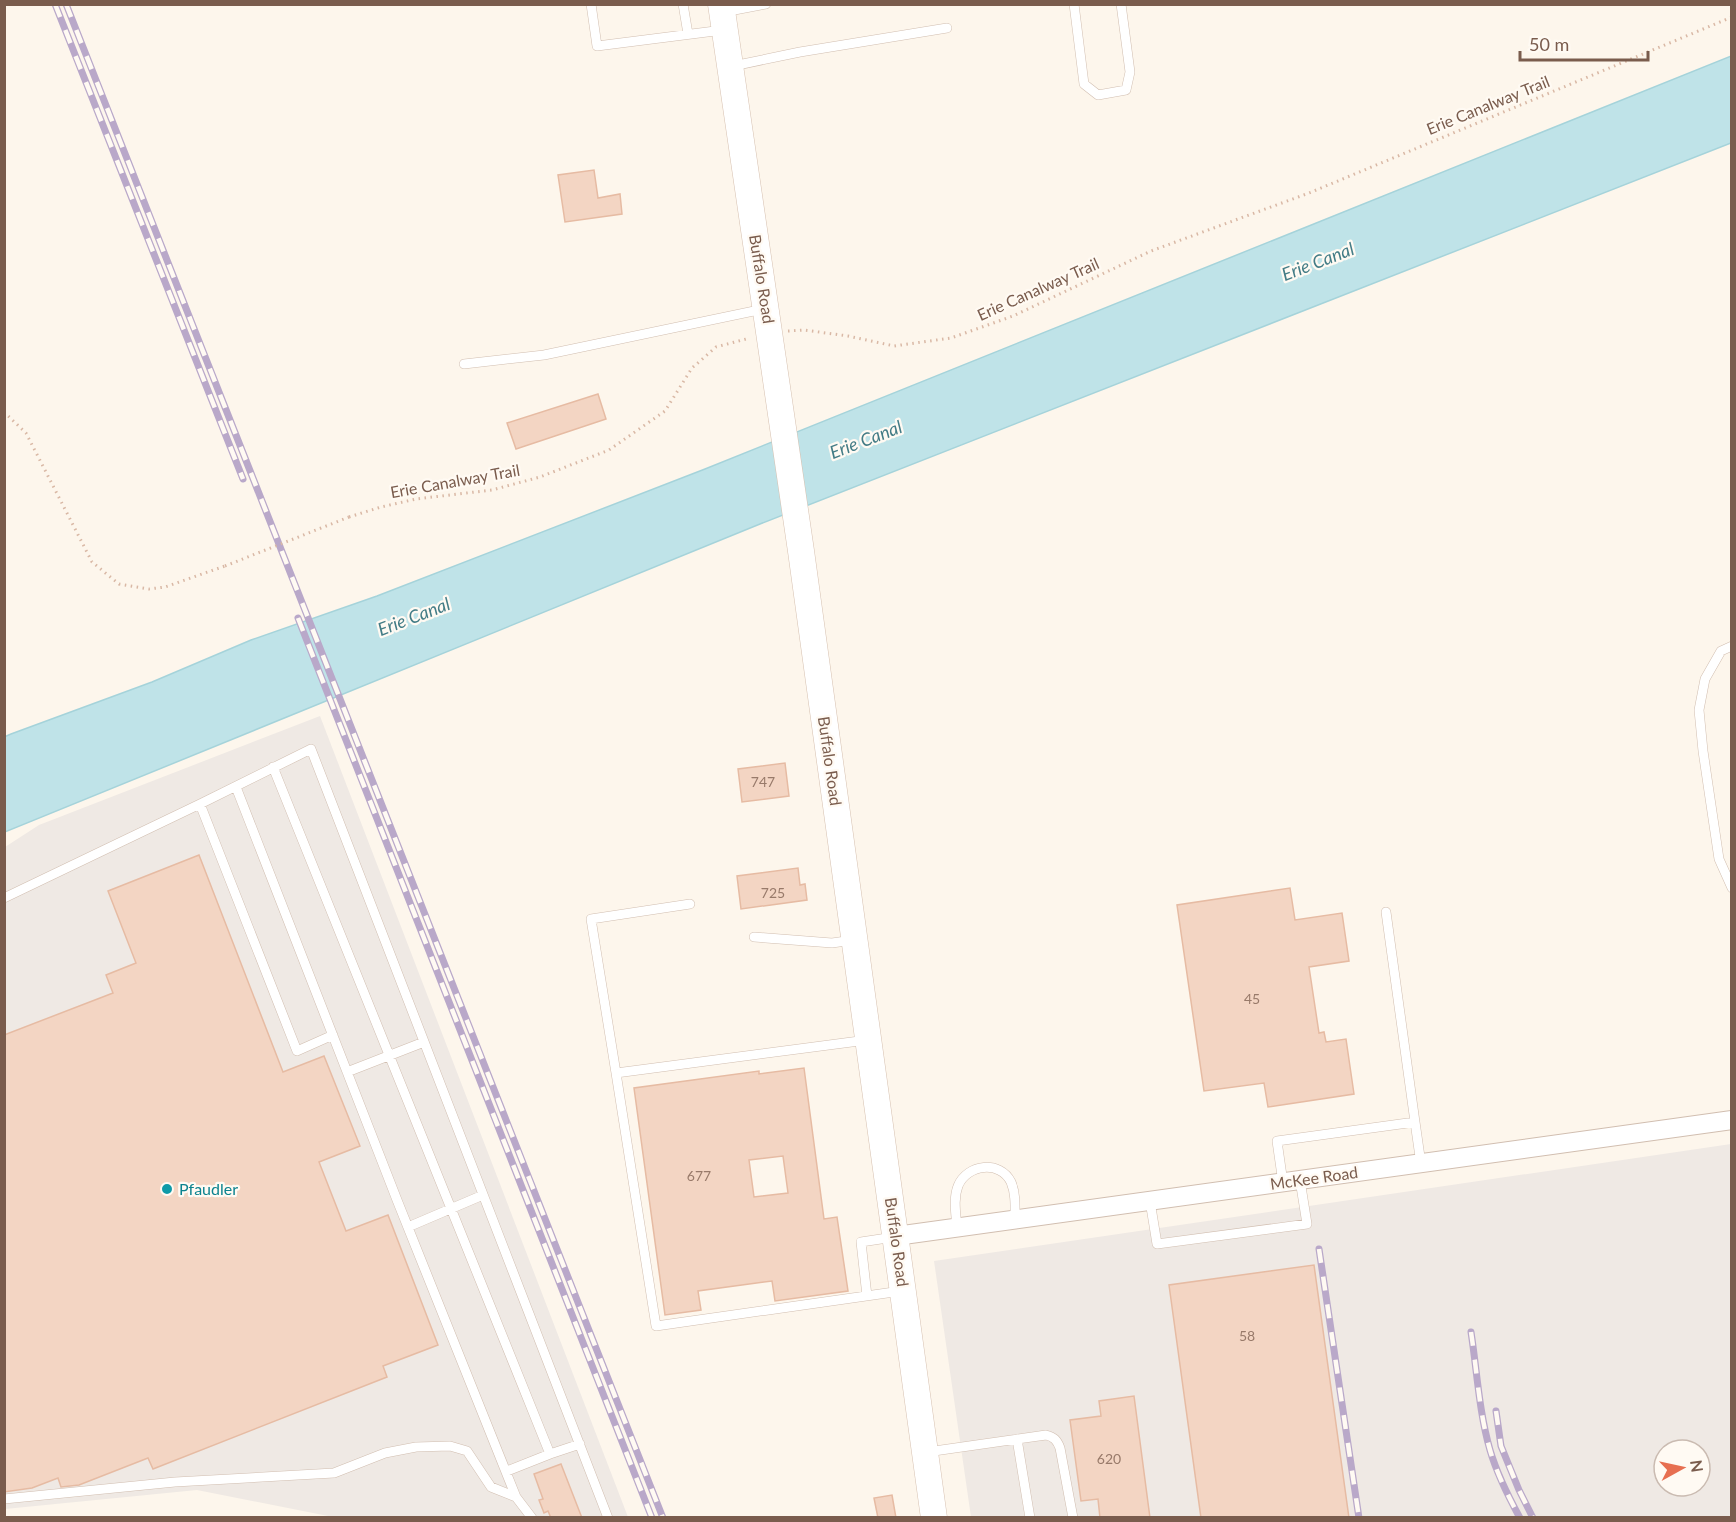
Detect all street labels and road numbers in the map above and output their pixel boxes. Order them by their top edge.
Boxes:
street label: Erie Canalway Trail [1423,71,1552,138]
street label: Buffalo Road [746,233,779,325]
street label: Erie Canalway Trail [974,253,1102,324]
street label: Erie Canalway Trail [389,460,521,501]
street label: Buffalo Road [815,715,846,807]
street label: McKee Road [1269,1162,1359,1193]
street label: Buffalo Road [882,1196,913,1288]

